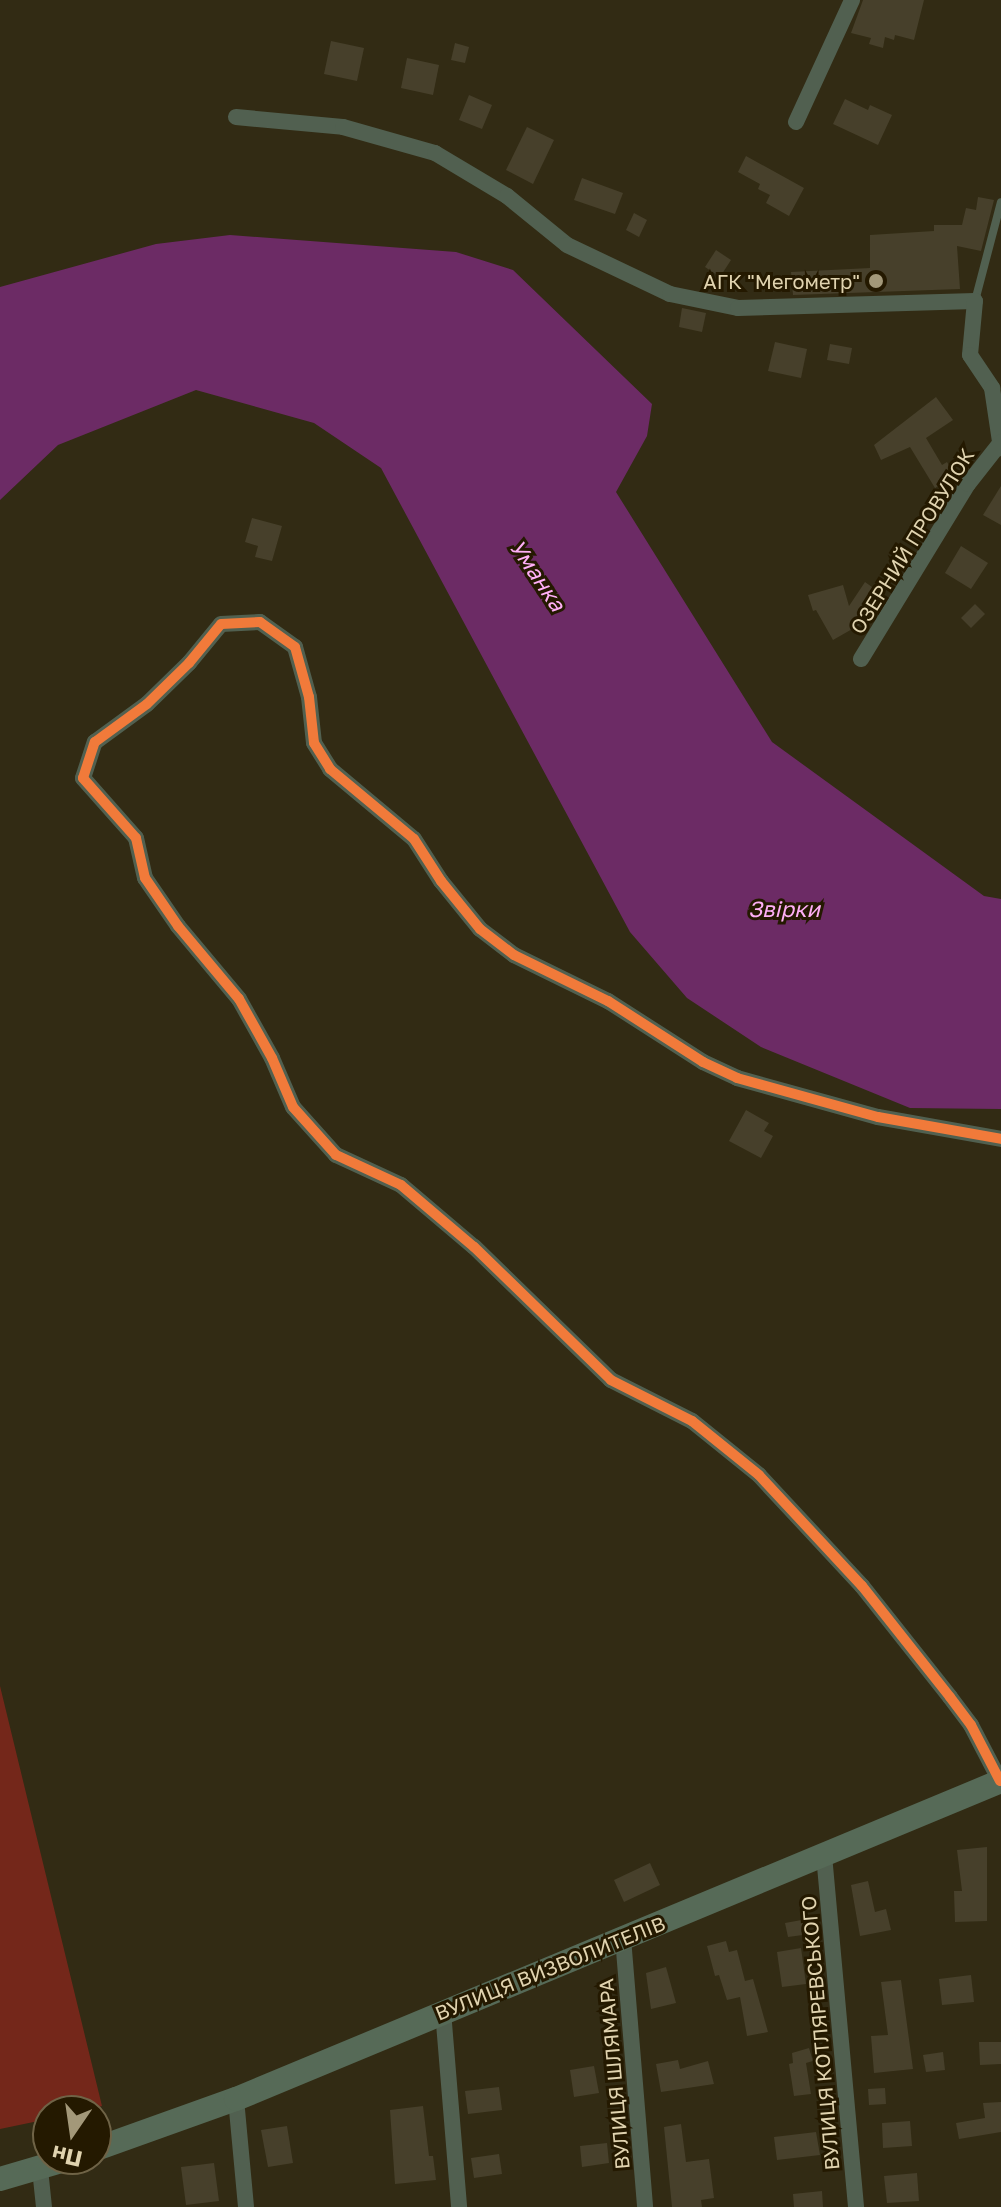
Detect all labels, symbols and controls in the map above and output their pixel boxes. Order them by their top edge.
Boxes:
place label: АГК "Мегометр" [703,269,860,293]
marker: АГК "Мегометр" [867,272,885,290]
street label: ОЗЕРНИЙ ПРОВУЛОК [845,444,979,638]
water label: Уманка [505,534,571,616]
water label: Звірки [748,896,820,922]
street label: ВУЛИЦЯ КОТЛЯРЕВСЬКОГО [796,1895,844,2171]
street label: ВУЛИЦЯ ВИЗВОЛИТЕЛІВ [431,1911,669,2025]
street label: ВУЛИЦЯ ШЛЯМАРА [594,1978,634,2170]
north arrow [32,2095,112,2175]
text: Пн [49,2140,85,2173]

